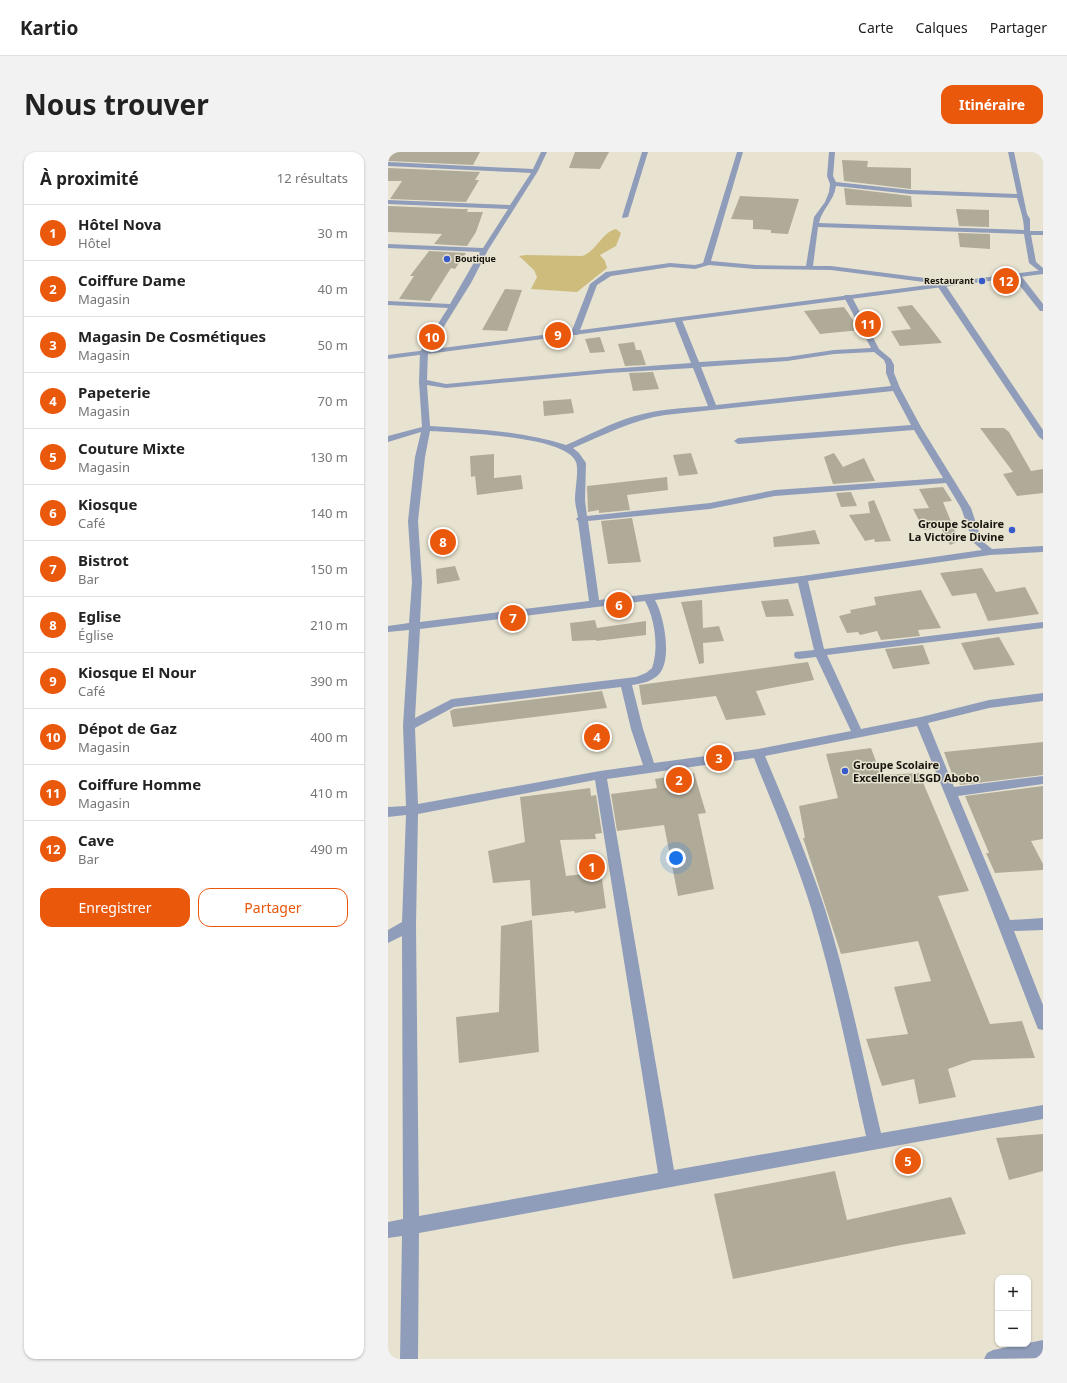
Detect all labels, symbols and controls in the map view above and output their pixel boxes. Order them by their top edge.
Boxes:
text: Kartio [20,15,78,41]
text: Carte [858,18,894,37]
text: Calques [916,18,968,37]
text: Partager [990,18,1047,37]
text: Nous trouver [24,85,209,123]
button: Itinéraire [941,85,1043,124]
text: À proximité [40,167,139,190]
text: 12 résultats [277,169,348,187]
text: Hôtel Nova [78,214,162,234]
text: 1 [49,224,57,242]
text: 30 m [318,224,348,242]
text: Hôtel [78,234,111,252]
place label: Boutique [455,252,496,265]
marker: Boutique [442,254,452,264]
pin: 12 [993,266,1019,296]
text: Coiffure Dame [78,270,186,290]
place label: Restaurant [924,274,974,287]
marker: Restaurant [977,276,987,286]
text: 2 [49,280,57,298]
text: 40 m [318,280,348,298]
text: Magasin [78,290,130,308]
pin: 11 [855,309,881,339]
pin: 9 [545,320,571,350]
pin: 10 [419,322,445,352]
text: Magasin De Cosmétiques [78,326,266,346]
text: 3 [49,336,57,354]
text: 50 m [318,336,348,354]
text: Magasin [78,346,130,364]
text: Papeterie [78,382,150,402]
text: 4 [49,392,57,410]
text: 70 m [318,392,348,410]
text: Magasin [78,402,130,420]
text: Couture Mixte [78,438,185,458]
text: 5 [49,448,57,466]
text: 130 m [310,448,348,466]
text: Magasin [78,458,130,476]
text: Kiosque [78,494,138,514]
text: 6 [49,504,57,522]
text: 140 m [310,504,348,522]
text: Café [78,514,105,532]
place label: Groupe Scolaire La Victoire Divine [909,516,1004,544]
marker: Groupe Scolaire La Victoire Divine [1007,525,1017,535]
pin: 8 [430,527,456,557]
text: Bistrot [78,550,129,570]
text: 7 [49,560,57,578]
text: 150 m [310,560,348,578]
text: Bar [78,570,99,588]
pin: 6 [606,590,632,620]
pin: 7 [500,603,526,633]
text: Eglise [78,606,121,626]
text: 8 [49,616,57,634]
text: 210 m [310,616,348,634]
text: Église [78,626,114,644]
text: Kiosque El Nour [78,662,196,682]
text: 9 [49,672,57,690]
text: 390 m [310,672,348,690]
text: Café [78,682,105,700]
text: Dépot de Gaz [78,718,177,738]
pin: 4 [584,722,610,752]
text: 10 [46,728,60,746]
text: 400 m [310,728,348,746]
text: Magasin [78,738,130,756]
pin: 3 [706,743,732,773]
place label: Groupe Scolaire Excellence LSGD Abobo [853,757,979,785]
pin: 2 [666,765,692,795]
marker: Groupe Scolaire Excellence LSGD Abobo [840,766,850,776]
text: Coiffure Homme [78,774,201,794]
text: 11 [46,784,60,802]
text: 410 m [310,784,348,802]
text: Magasin [78,794,130,812]
text: Cave [78,830,114,850]
text: 12 [46,840,60,858]
text: 490 m [310,840,348,858]
your location [666,848,686,868]
text: Bar [78,850,99,868]
pin: 1 [579,852,605,882]
button: Enregistrer [40,888,190,927]
button: Partager [198,888,348,927]
pin: 5 [895,1146,921,1176]
map controls [995,1275,1031,1347]
button: + [995,1275,1031,1311]
button: − [995,1311,1031,1347]

